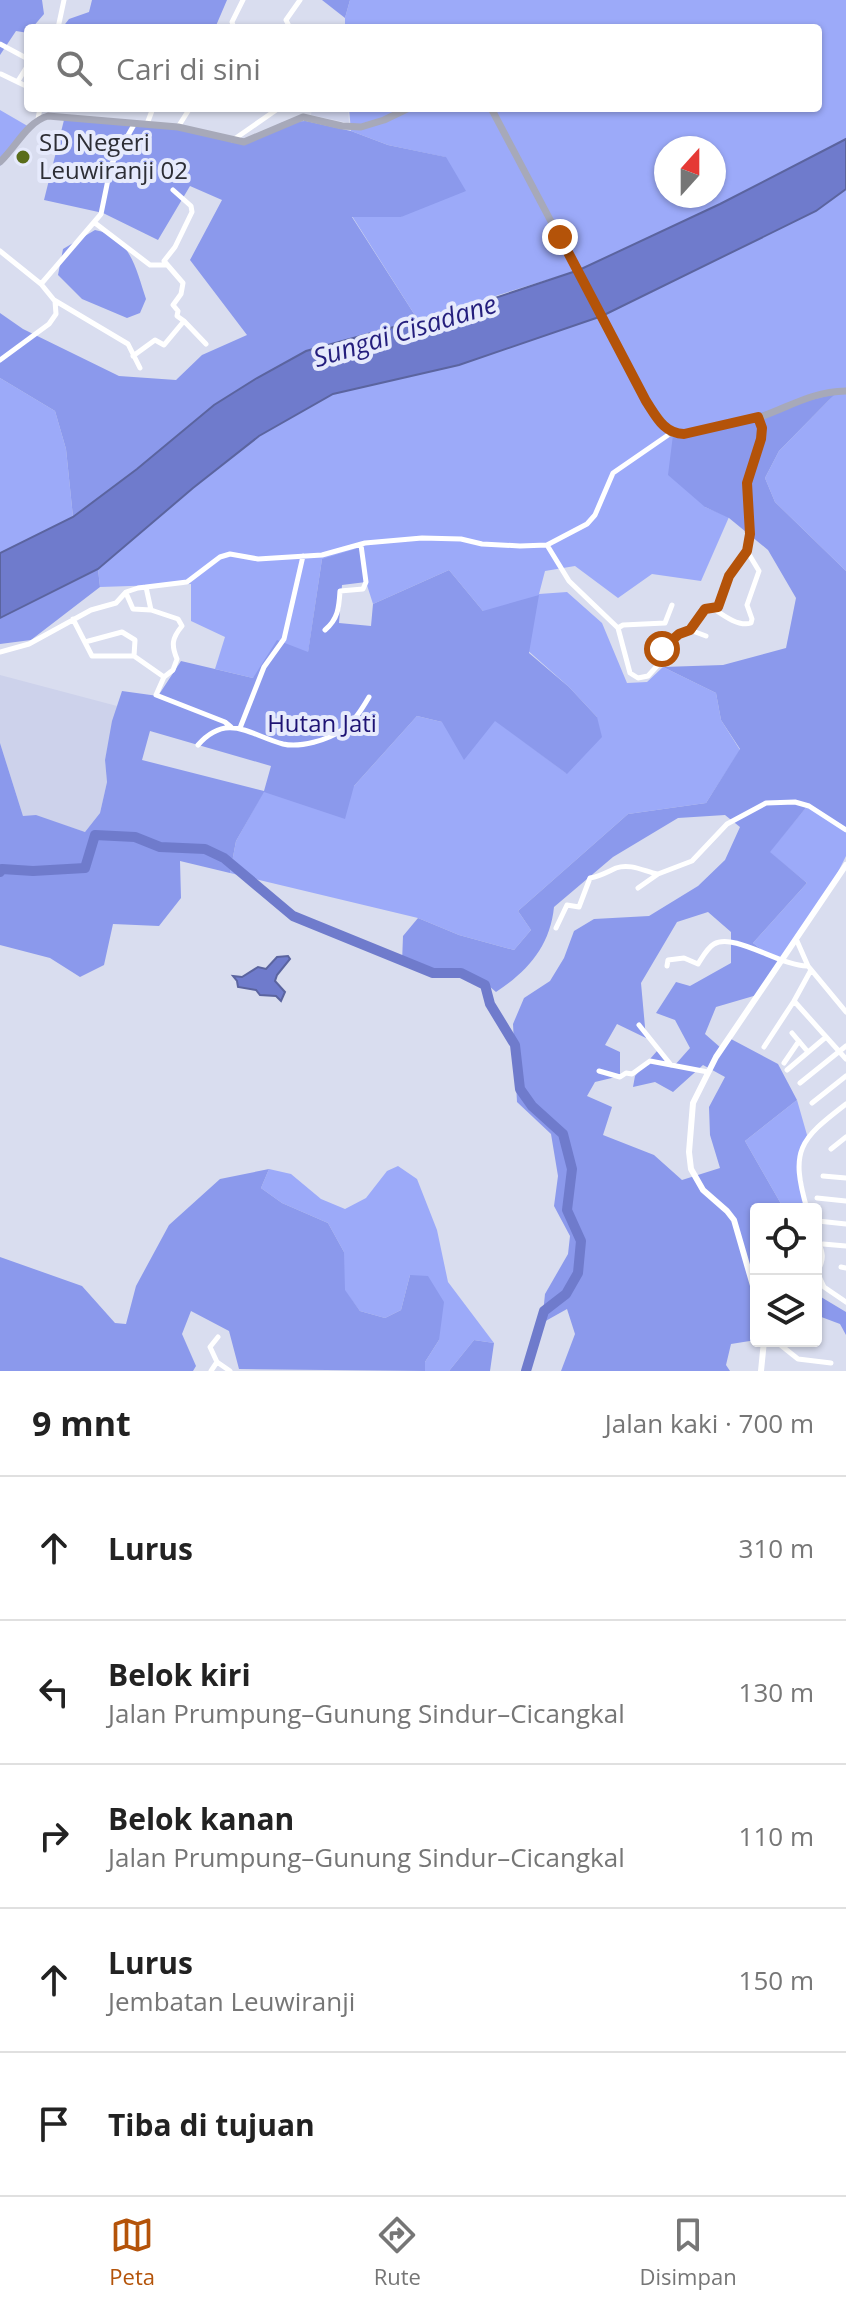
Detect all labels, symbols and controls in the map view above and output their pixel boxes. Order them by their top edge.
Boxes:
search box [24,24,822,112]
icon: search [52,46,96,90]
text: Cari di sini [116,48,261,89]
place label: SD Negeri Leuwiranji 02 [39,125,188,186]
north arrow [654,136,726,208]
marker: SD Negeri Leuwiranji 02 [14,148,32,166]
route end [542,219,578,255]
water label: Sungai Cisadane [309,285,501,375]
route start [644,631,680,667]
park label: Hutan Jati [267,706,377,739]
map controls [750,1203,822,1347]
button: locate [750,1203,822,1275]
button: layers [750,1275,822,1347]
text: 9 mnt [32,1400,131,1446]
text: Jalan kaki · 700 m [605,1405,814,1441]
icon: ahead [32,1526,76,1570]
text: Lurus [108,1528,193,1569]
text: 310 m [739,1530,814,1566]
text: Belok kiri [108,1654,251,1695]
icon: left [32,1670,76,1714]
text: 130 m [739,1674,814,1710]
text: Jalan Prumpung–Gunung Sindur–Cicangkal [108,1695,625,1731]
text: Belok kanan [108,1798,294,1839]
icon: right [32,1814,76,1858]
text: 110 m [739,1818,814,1854]
text: Jalan Prumpung–Gunung Sindur–Cicangkal [108,1839,625,1875]
text: Lurus [108,1942,193,1983]
icon: ahead [32,1958,76,2002]
text: 150 m [739,1962,814,1998]
text: Jembatan Leuwiranji [108,1983,355,2019]
icon: arrive [32,2102,76,2146]
text: Tiba di tujuan [108,2104,315,2145]
tab: Peta [109,2213,155,2291]
tab: Rute [374,2213,421,2291]
tab: Disimpan [640,2213,737,2291]

